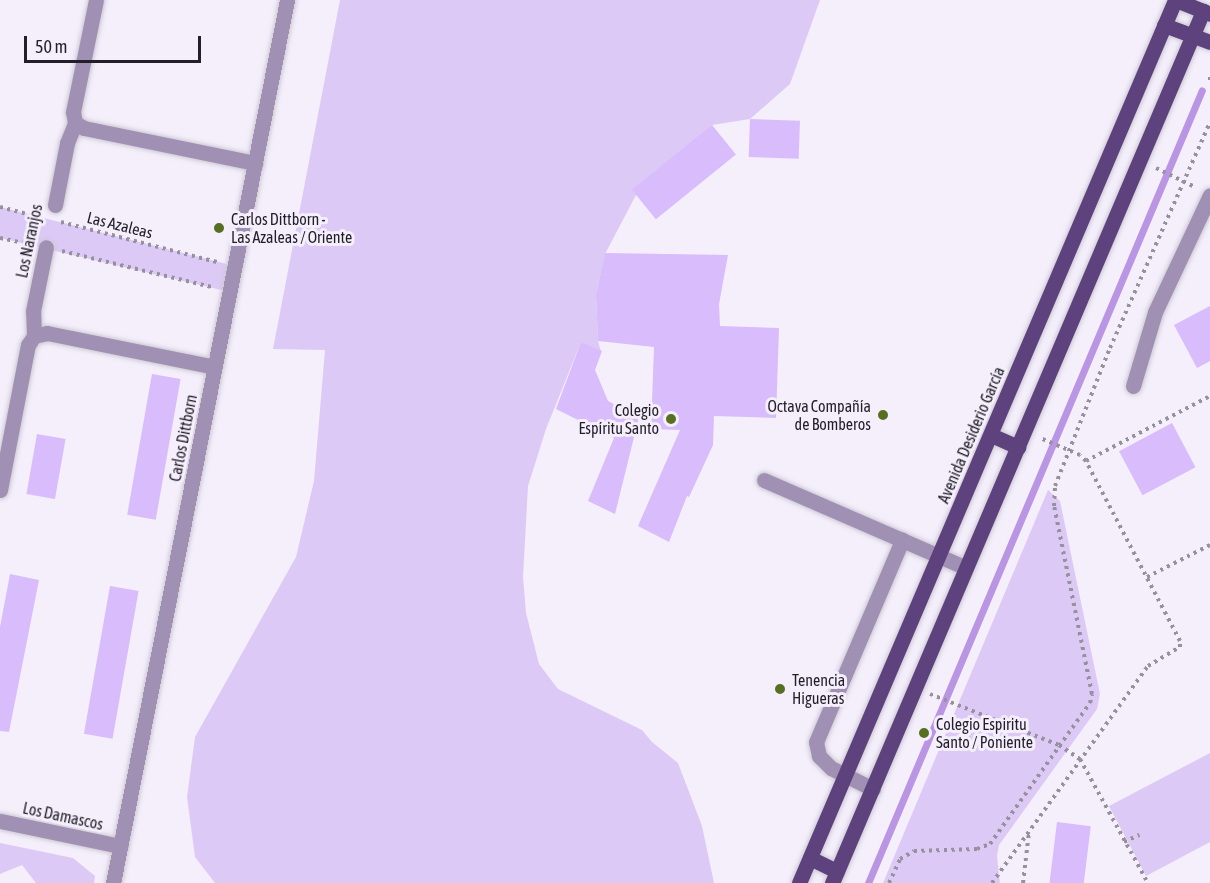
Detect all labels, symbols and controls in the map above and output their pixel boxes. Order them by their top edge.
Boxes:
scale bar [27,24,204,62]
text: 50 m [35,36,67,57]
street label: Los Naranjos [12,202,46,280]
street label: Las Azaleas [85,208,155,242]
place label: Carlos Dittborn - Las Azaleas / Oriente [231,209,352,247]
marker: Carlos Dittborn - Las Azaleas / Oriente [212,221,226,235]
street label: Avenida Desiderio García [934,364,1008,506]
street label: Carlos Dittborn [165,393,201,483]
place label: Octava Compañía de Bomberos [767,396,871,434]
place label: Colegio Espíritu Santo [578,400,659,438]
marker: Octava Compañía de Bomberos [876,408,890,422]
marker: Colegio Espíritu Santo [664,412,678,426]
place label: Tenencia Higueras [792,670,845,708]
marker: Tenencia Higueras [773,682,787,696]
place label: Colegio Espiritu Santo / Poniente [936,714,1033,752]
marker: Colegio Espiritu Santo / Poniente [917,726,931,740]
street label: Los Damascos [21,798,105,834]

